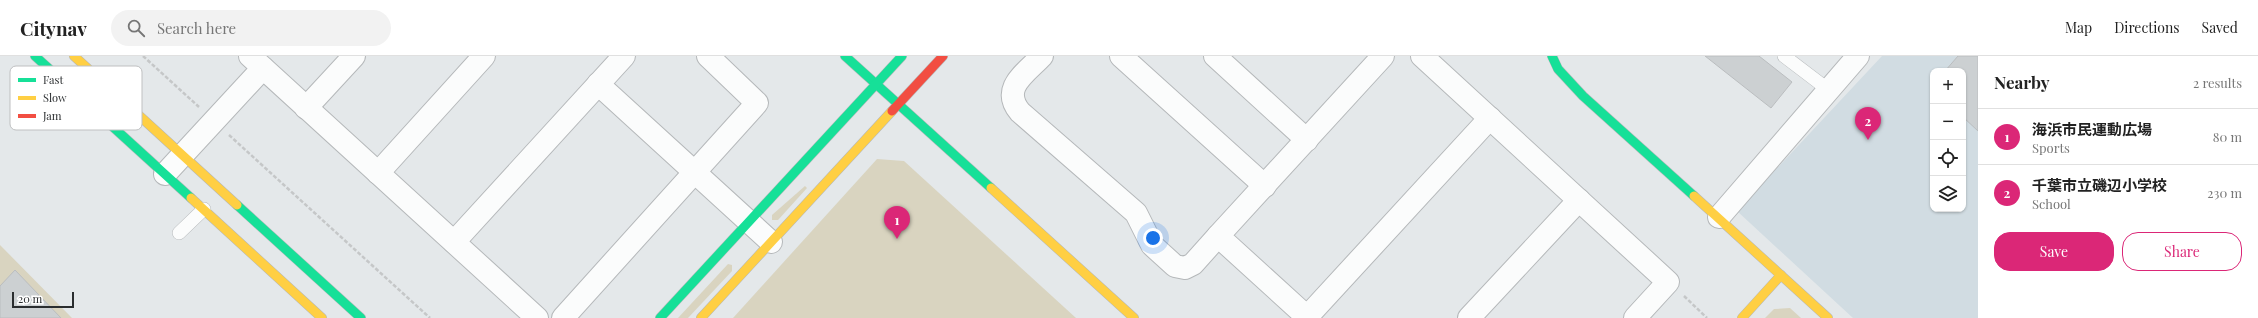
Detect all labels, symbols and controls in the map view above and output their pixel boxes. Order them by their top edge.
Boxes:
search box [111,10,391,46]
text: Citynav [20,15,87,41]
icon: search [125,17,147,39]
text: Search here [157,18,236,38]
text: Map [2065,18,2092,37]
text: Directions [2114,18,2180,37]
text: Saved [2202,18,2238,37]
legend [10,66,142,130]
map controls [1930,68,1966,212]
button: + [1930,68,1966,104]
text: Nearby [1994,71,2049,93]
text: Fast [43,72,63,87]
text: 2 results [2193,74,2242,91]
text: Slow [43,90,67,105]
button: − [1930,104,1966,140]
pin: 2 [1855,107,1881,140]
text: Jam [42,108,62,123]
text: 海浜市民運動広場 [2032,119,2152,139]
text: 1 [2005,128,2009,145]
text: 80 m [2213,128,2242,145]
text: Sports [2032,139,2070,156]
button: locate [1930,140,1966,176]
text: 千葉市立磯辺小学校 [2032,175,2167,195]
button: layers [1930,176,1966,212]
text: 2 [2004,184,2010,201]
text: 230 m [2207,184,2242,201]
text: School [2032,195,2071,212]
pin: 1 [884,206,910,239]
your location [1143,228,1163,248]
button: Save [1994,232,2114,271]
button: Share [2122,232,2242,271]
scale bar [12,290,74,309]
text: 20 m [18,291,42,306]

